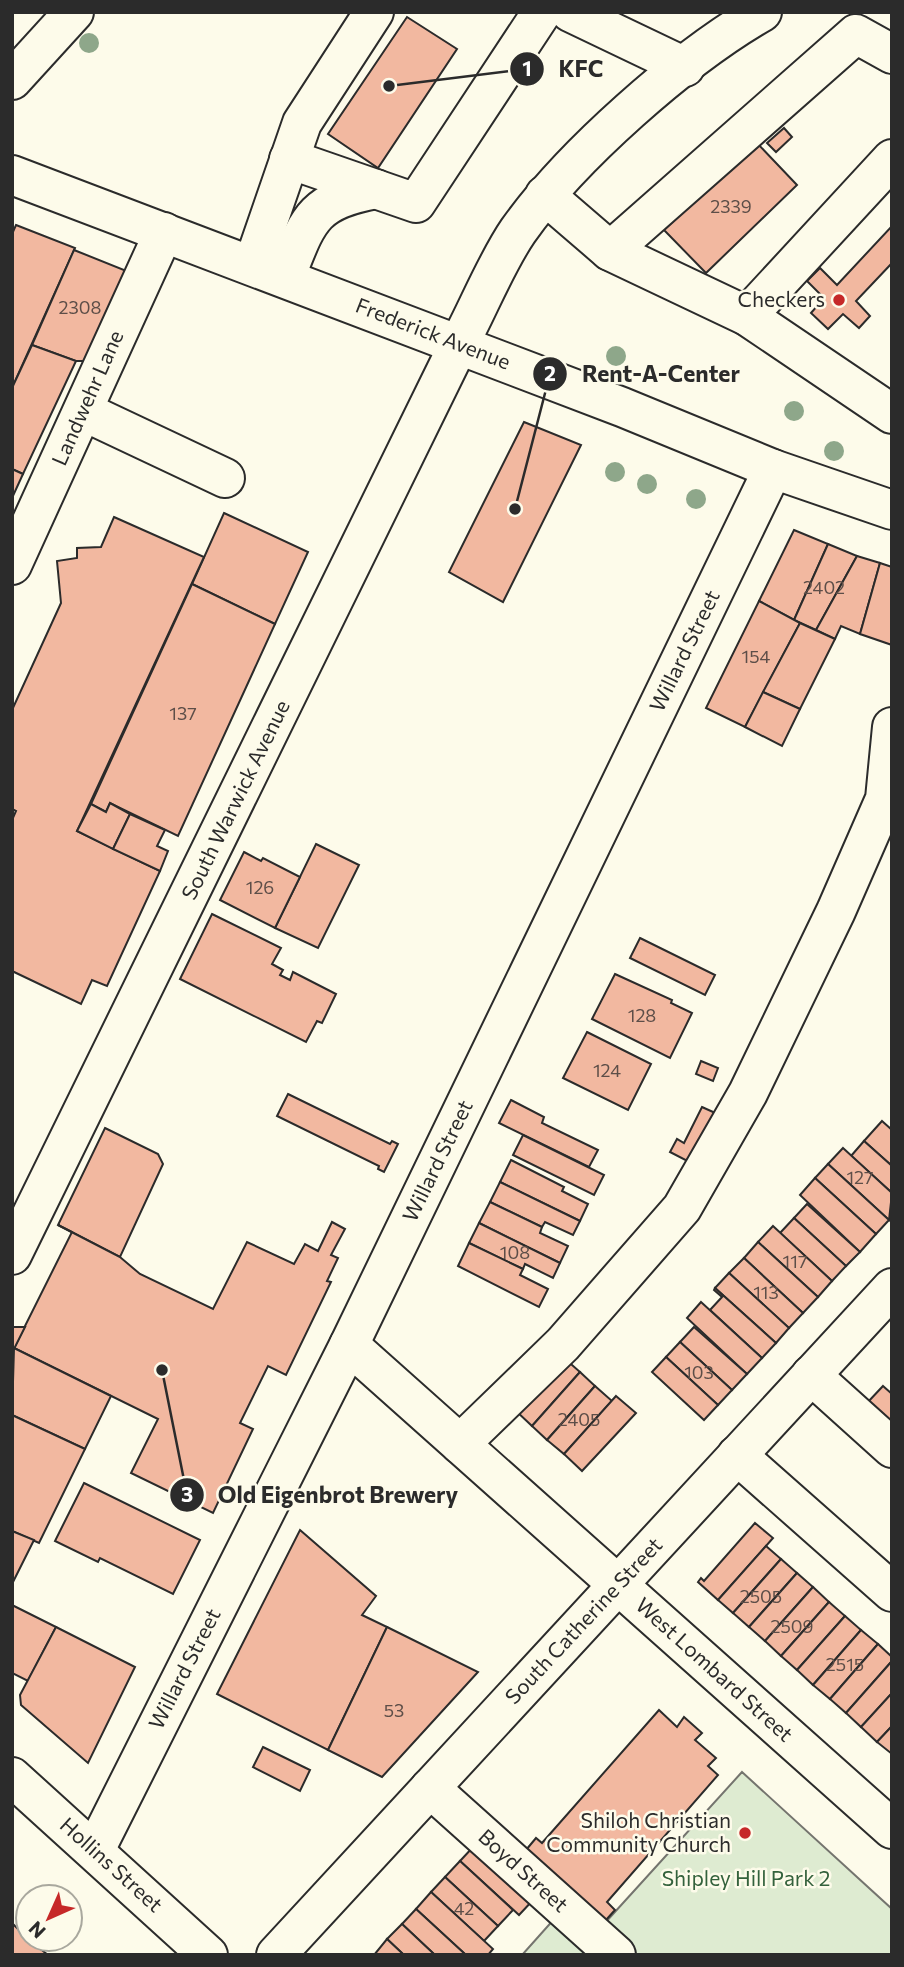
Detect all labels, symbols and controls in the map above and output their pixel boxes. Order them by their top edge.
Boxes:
callout: KFC [509,47,617,91]
text: KFC [558,54,604,82]
text: 1 [522,55,532,80]
house number: 2339 [710,195,752,217]
place label: Checkers [738,286,825,311]
street label: Frederick Avenue [353,292,514,374]
marker: Checkers [831,292,847,308]
house number: 2308 [59,296,102,318]
street label: Landwehr Lane [46,326,128,469]
callout: Rent-A-Center [533,352,754,396]
text: Rent-A-Center [582,359,740,387]
text: 2 [544,360,556,385]
house number: 2402 [803,576,845,598]
street label: Willard Street [643,586,724,715]
house number: 154 [742,645,771,667]
street label: South Warwick Avenue [175,695,294,903]
house number: 137 [169,702,197,724]
house number: 126 [246,876,274,898]
house number: 128 [628,1004,656,1026]
house number: 124 [593,1059,621,1081]
street label: Willard Street [396,1096,477,1225]
house number: 127 [846,1166,874,1188]
house number: 108 [500,1241,530,1263]
house number: 117 [783,1250,807,1272]
house number: 113 [753,1281,779,1303]
house number: 103 [684,1361,714,1383]
house number: 2405 [558,1408,600,1430]
callout: Old Eigenbrot Brewery [169,1473,472,1517]
text: Old Eigenbrot Brewery [218,1480,459,1508]
text: 3 [181,1481,193,1506]
street label: South Catherine Street [499,1532,667,1708]
house number: 2505 [740,1585,782,1607]
street label: West Lombard Street [631,1592,799,1746]
street label: Willard Street [143,1604,225,1733]
house number: 2509 [771,1615,814,1637]
house number: 2515 [826,1653,864,1675]
house number: 53 [384,1699,404,1721]
place label: Shiloh Christian Community Church [546,1807,731,1856]
street label: Hollins Street [56,1811,168,1916]
street label: Boyd Street [474,1823,574,1917]
marker: Shiloh Christian Community Church [737,1825,753,1841]
park label: Shipley Hill Park 2 [662,1865,830,1890]
north arrow [14,1883,84,1953]
house number: 42 [454,1897,474,1919]
text: N [23,1917,50,1944]

